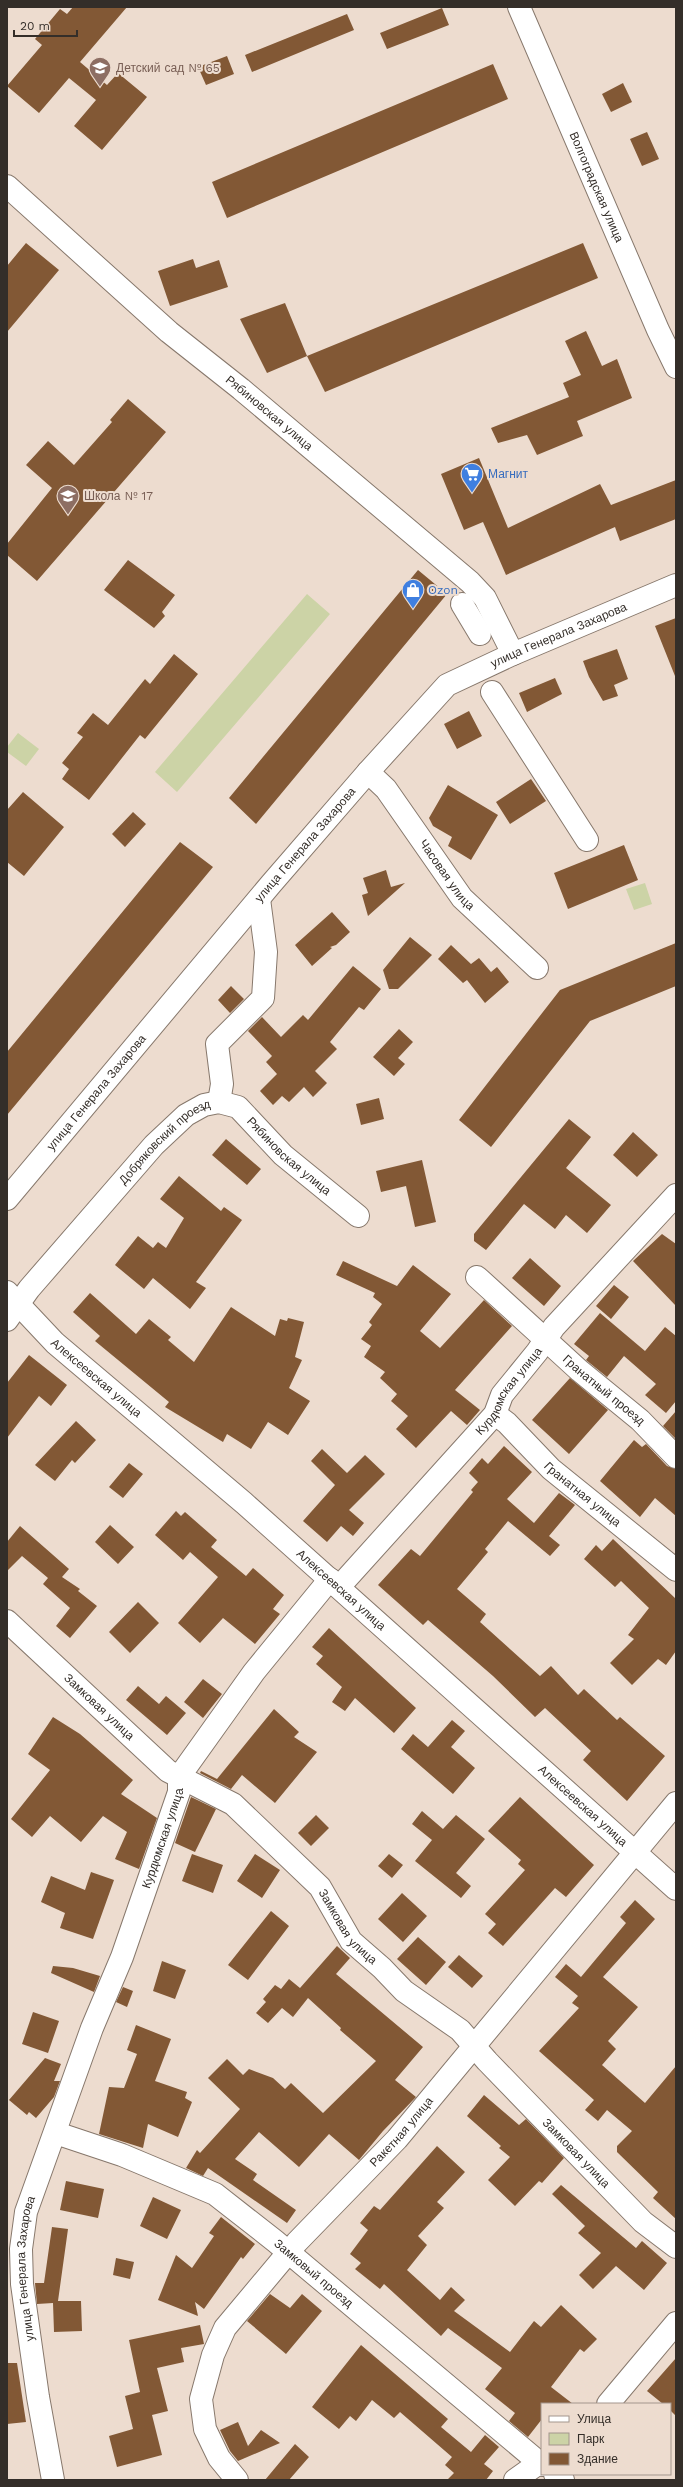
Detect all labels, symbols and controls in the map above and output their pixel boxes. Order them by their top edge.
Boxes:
scale bar [14,12,77,38]
text: 20 m [20,19,50,33]
school or university icon: Детский сад № 65 [87,55,113,88]
place label: Детский сад № 65 [116,61,220,75]
street label: Волгоградская улица [567,130,627,245]
street label: Рябиновская улица [223,373,316,454]
supermarket icon: Магнит [459,461,485,494]
place label: Магнит [488,467,529,481]
school or university icon: Школа № 17 [55,483,81,516]
place label: Школа № 17 [84,489,153,503]
shop icon: Ozon [400,577,426,610]
place label: Ozon [428,583,458,597]
street label: улица Генерала Захарова [488,600,629,671]
street label: улица Генерала Захарова [252,784,359,905]
street label: Часовая улица [416,837,478,913]
street label: улица Генерала Захарова [44,1031,149,1153]
street label: Добряковский проезд [116,1097,211,1187]
street label: Рябиновская улица [244,1114,334,1198]
street label: Алексеевская улица [48,1336,145,1420]
street label: Курдюмская улица [473,1345,545,1438]
street label: Гранатный проезд [560,1352,648,1428]
street label: Гранатная улица [541,1459,624,1530]
street label: Алексеевская улица [294,1546,389,1633]
street label: Замковая улица [61,1671,137,1743]
street label: Алексеевская улица [535,1762,630,1849]
street label: Курдюмская улица [139,1788,186,1890]
street label: Замковая улица [316,1886,380,1967]
street label: Ракетная улица [367,2094,436,2170]
street label: Замковая улица [540,2116,613,2191]
street label: улица Генерала Захарова [14,2194,38,2342]
street label: Замковый проезд [271,2236,356,2310]
legend [541,2403,671,2475]
text: Улица [577,2412,611,2426]
text: Парк [577,2432,605,2446]
text: Здание [577,2452,618,2466]

